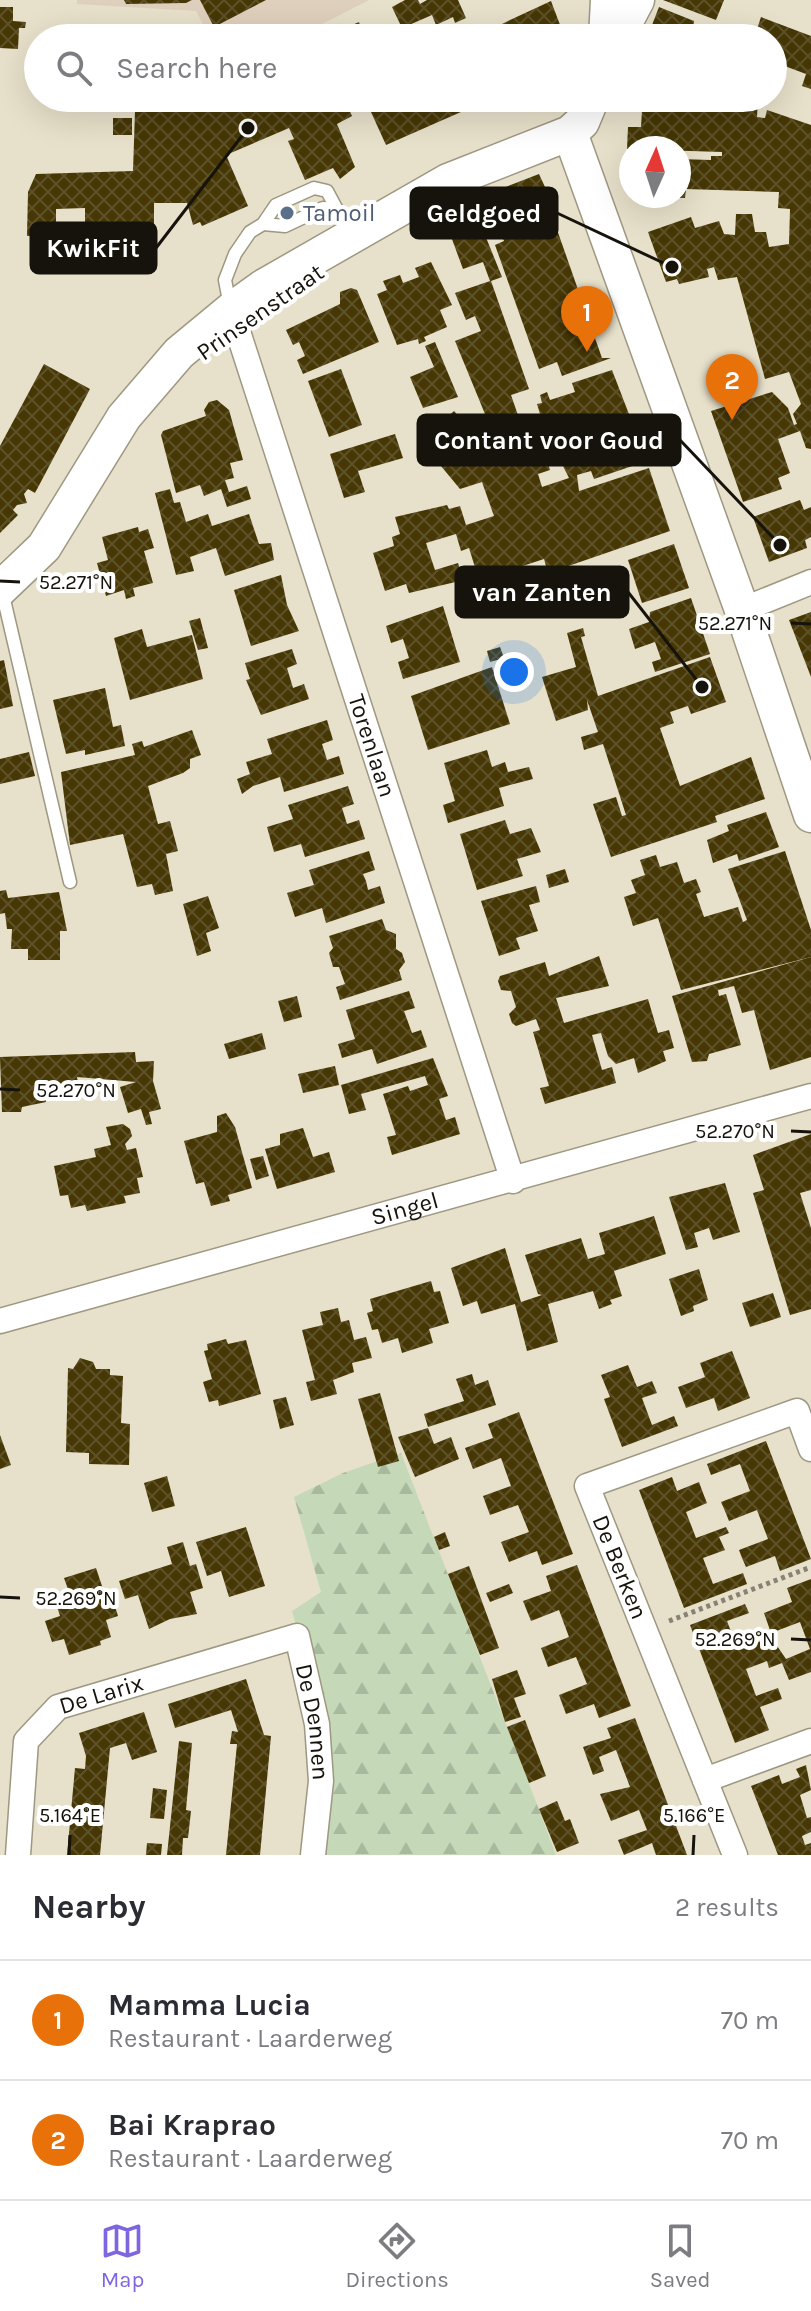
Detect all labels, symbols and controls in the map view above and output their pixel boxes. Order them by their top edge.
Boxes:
search box [24,24,787,112]
icon: search [52,46,96,90]
text: Search here [116,50,277,86]
north arrow [619,136,691,208]
callout: Geldgoed [411,188,557,238]
text: Geldgoed [427,198,541,229]
place label: Tamoil [303,199,376,227]
marker: Tamoil [278,204,296,222]
callout: KwikFit [31,223,156,273]
text: KwikFit [46,233,140,264]
street label: Prinsenstraat [191,258,329,366]
pin: 1 [561,286,613,352]
pin: 2 [706,354,758,420]
callout: Contant voor Goud [418,415,680,465]
text: Contant voor Goud [434,425,664,456]
callout: van Zanten [456,567,628,617]
text: 52.271°N [39,571,113,594]
text: van Zanten [472,577,612,608]
text: 52.271°N [698,612,772,635]
your location [494,652,534,692]
street label: Torenlaan [342,691,402,801]
text: 52.270°N [36,1079,116,1102]
text: 52.270°N [695,1120,775,1143]
street label: Singel [368,1186,442,1231]
street label: De Berken [586,1511,654,1623]
text: 52.269°N [35,1587,117,1610]
text: 52.269°N [694,1628,776,1651]
street label: De Dennen [290,1661,335,1781]
street label: De Larix [56,1668,147,1720]
text: 5.164°E [39,1804,101,1827]
text: 5.166°E [663,1804,725,1827]
text: Nearby [32,1887,146,1927]
text: 2 results [675,1892,779,1923]
text: Mamma Lucia [108,1987,311,2023]
text: 1 [53,2005,63,2036]
text: 70 m [721,2005,779,2036]
text: Restaurant · Laarderweg [108,2023,392,2054]
text: Bai Kraprao [108,2107,276,2143]
text: 2 [50,2125,66,2156]
text: 70 m [721,2125,779,2156]
text: Restaurant · Laarderweg [108,2143,392,2174]
tab: Map [100,2219,144,2293]
tab: Directions [345,2219,449,2293]
tab: Saved [650,2219,711,2293]

